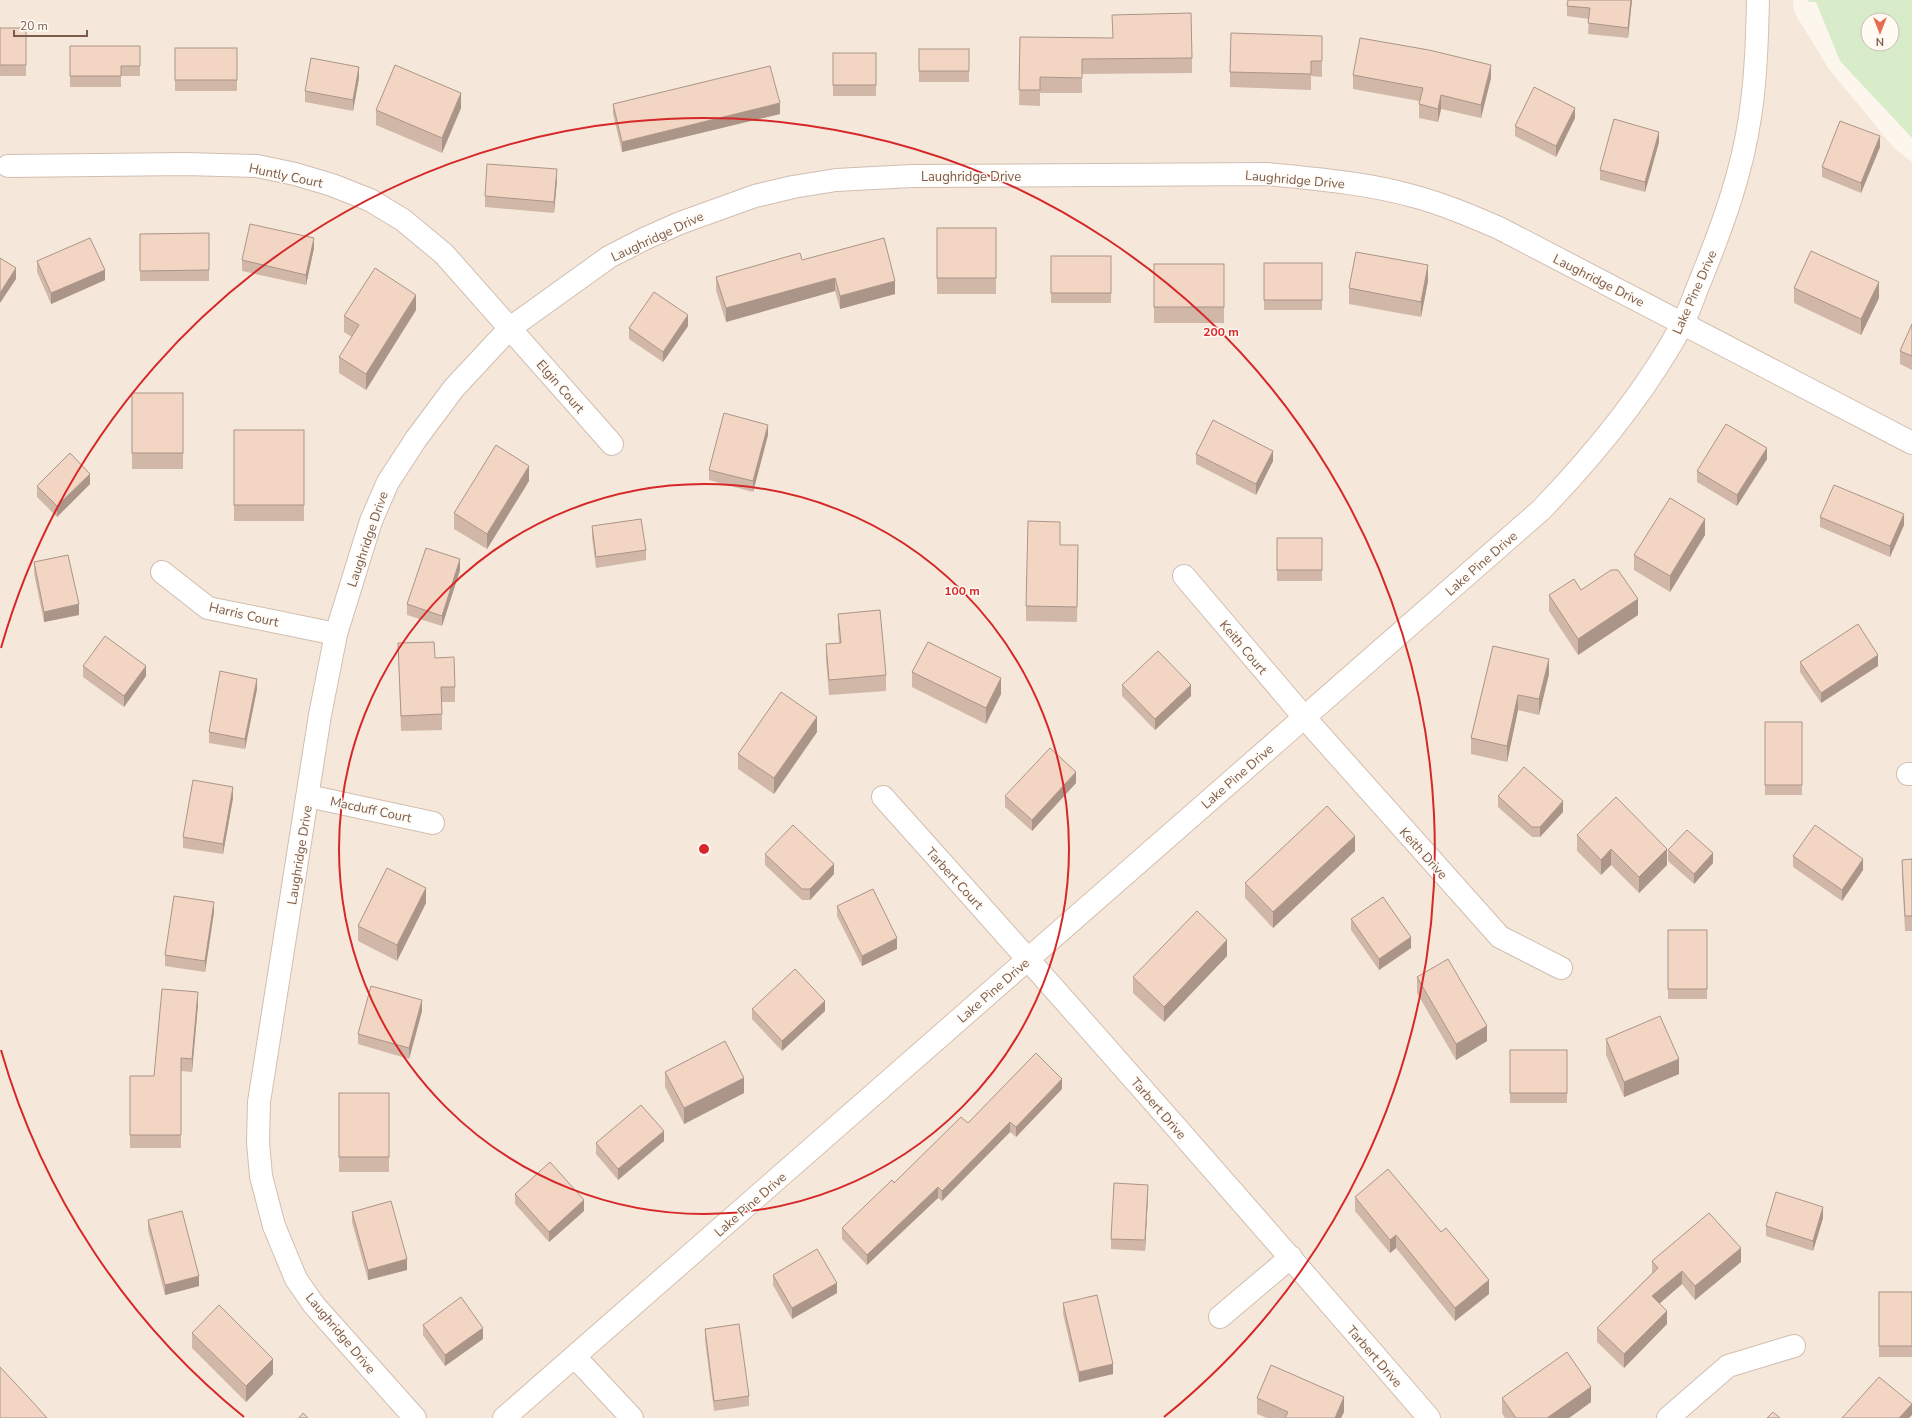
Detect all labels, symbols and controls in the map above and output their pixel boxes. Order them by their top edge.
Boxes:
scale bar [14,12,87,38]
north arrow [1860,12,1900,52]
text: 20 m [20,18,48,34]
text: N [1876,34,1884,49]
street label: Huntly Court [247,159,325,193]
street label: Laughridge Drive [1244,167,1346,193]
street label: Laughridge Drive [921,168,1021,186]
street label: Laughridge Drive [608,208,707,266]
street label: Lake Pine Drive [1668,247,1722,337]
street label: Laughridge Drive [1550,250,1647,312]
text: 200 m [1203,324,1239,340]
street label: Elgin Court [532,356,589,417]
street label: Laughridge Drive [343,489,393,590]
street label: Lake Pine Drive [1442,527,1522,600]
text: 100 m [944,583,980,599]
street label: Harris Court [207,598,281,632]
street label: Keith Court [1215,617,1271,679]
street label: Lake Pine Drive [1198,740,1278,813]
street label: Macduff Court [328,793,414,827]
street label: Laughridge Drive [283,804,317,906]
street label: Keith Drive [1395,824,1451,884]
centre of rings [697,842,711,856]
street label: Tarbert Court [921,844,987,914]
street label: Lake Pine Drive [954,954,1034,1027]
street label: Tarbert Drive [1126,1074,1190,1144]
street label: Lake Pine Drive [711,1168,791,1241]
street label: Laughridge Drive [301,1289,379,1378]
street label: Tarbert Drive [1342,1322,1406,1392]

